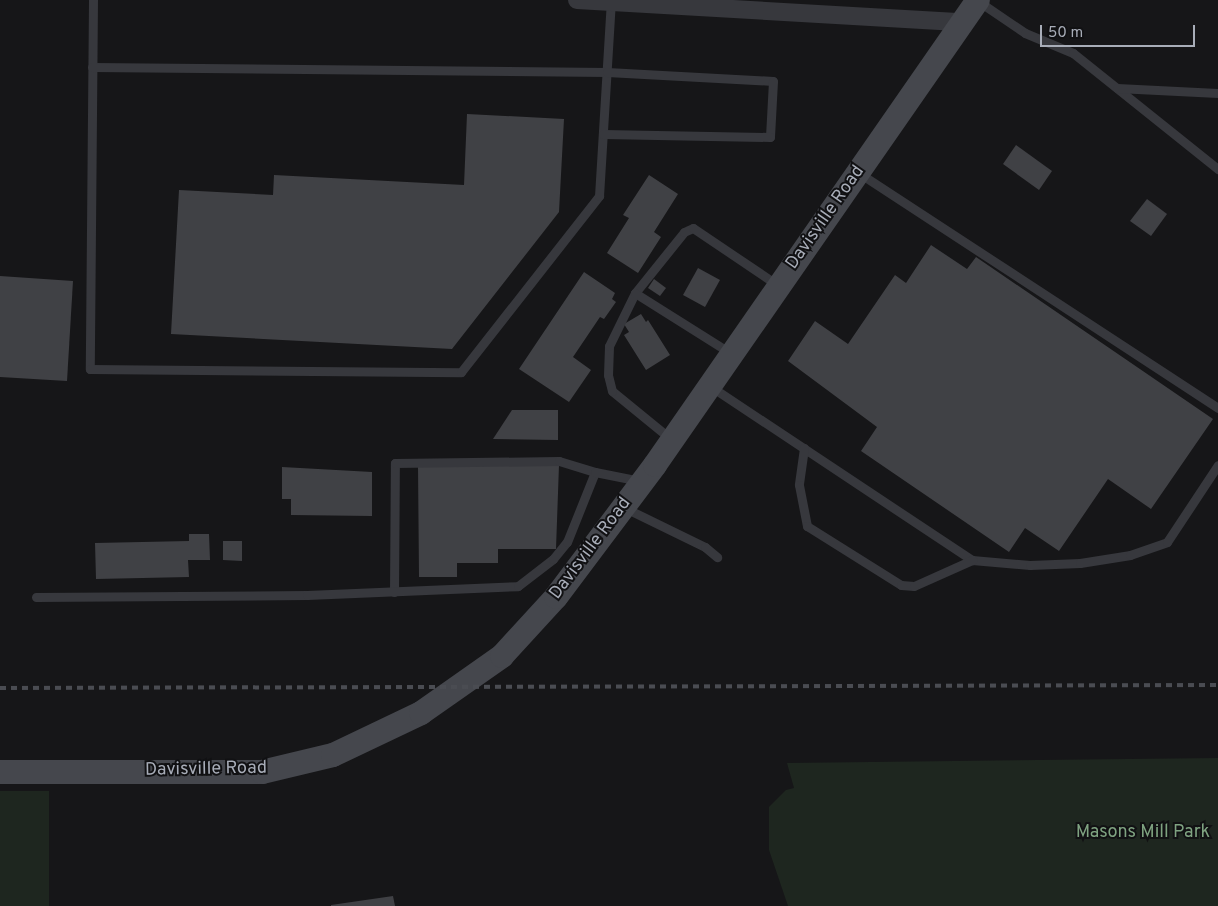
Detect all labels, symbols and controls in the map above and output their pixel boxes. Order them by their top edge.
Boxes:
scale bar [1043,15,1198,47]
text: 50 m [1048,24,1083,43]
street label: Davisville Road [782,162,870,274]
street label: Davisville Road [546,494,636,604]
street label: Davisville Road [145,758,267,782]
park label: Masons Mill Park [1076,822,1210,844]

